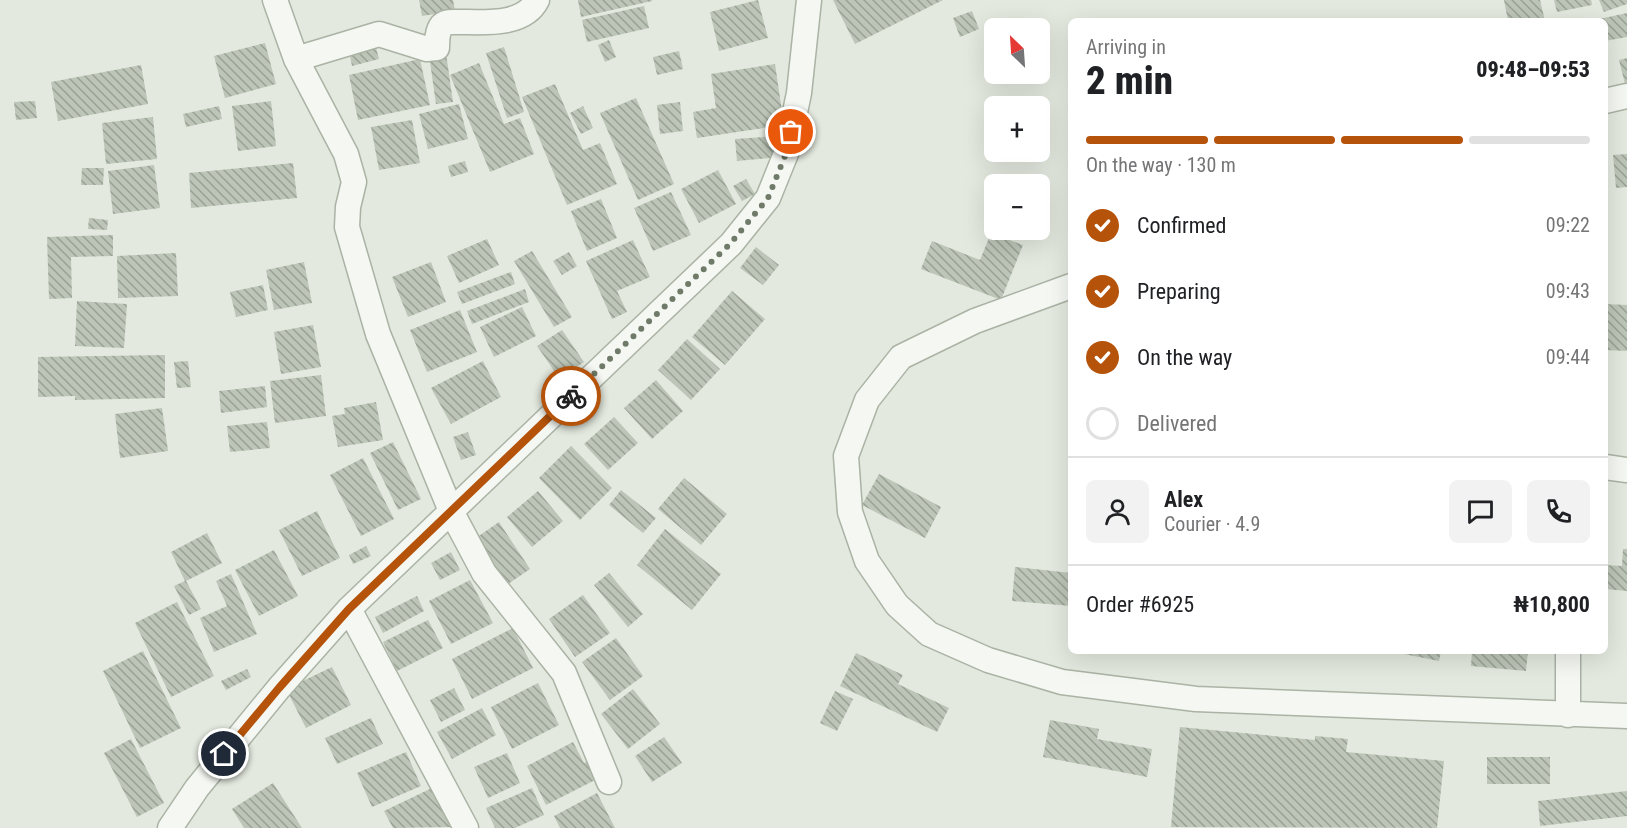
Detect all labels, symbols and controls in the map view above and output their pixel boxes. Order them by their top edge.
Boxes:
north arrow [984,18,1050,84]
map controls [984,18,1050,240]
text: Arriving in [1086,35,1166,59]
text: 09:48–09:53 [1476,57,1590,82]
text: 2 min [1086,58,1173,104]
button: + [984,96,1050,162]
pin [765,106,816,157]
icon: bag [774,115,807,148]
text: On the way · 130 m [1086,153,1236,177]
button: − [984,174,1050,240]
icon: check [1086,209,1119,242]
text: Confirmed [1137,213,1226,238]
text: 09:22 [1546,213,1590,237]
icon: check [1086,275,1119,308]
text: Preparing [1137,279,1221,304]
text: 09:43 [1546,279,1590,303]
icon: check [1086,341,1119,374]
text: On the way [1137,345,1232,370]
text: 09:44 [1546,345,1590,369]
courier [541,366,601,426]
icon: bike [555,380,588,413]
text: Delivered [1137,411,1217,436]
button: person [1086,480,1149,543]
button: chat [1449,480,1512,543]
button: phone [1527,480,1590,543]
text: Alex [1164,487,1203,512]
text: Courier · 4.9 [1164,512,1260,536]
text: Order #6925 [1086,592,1194,617]
text: ₦10,800 [1513,592,1590,617]
pin [198,728,249,779]
icon: home [207,737,240,770]

